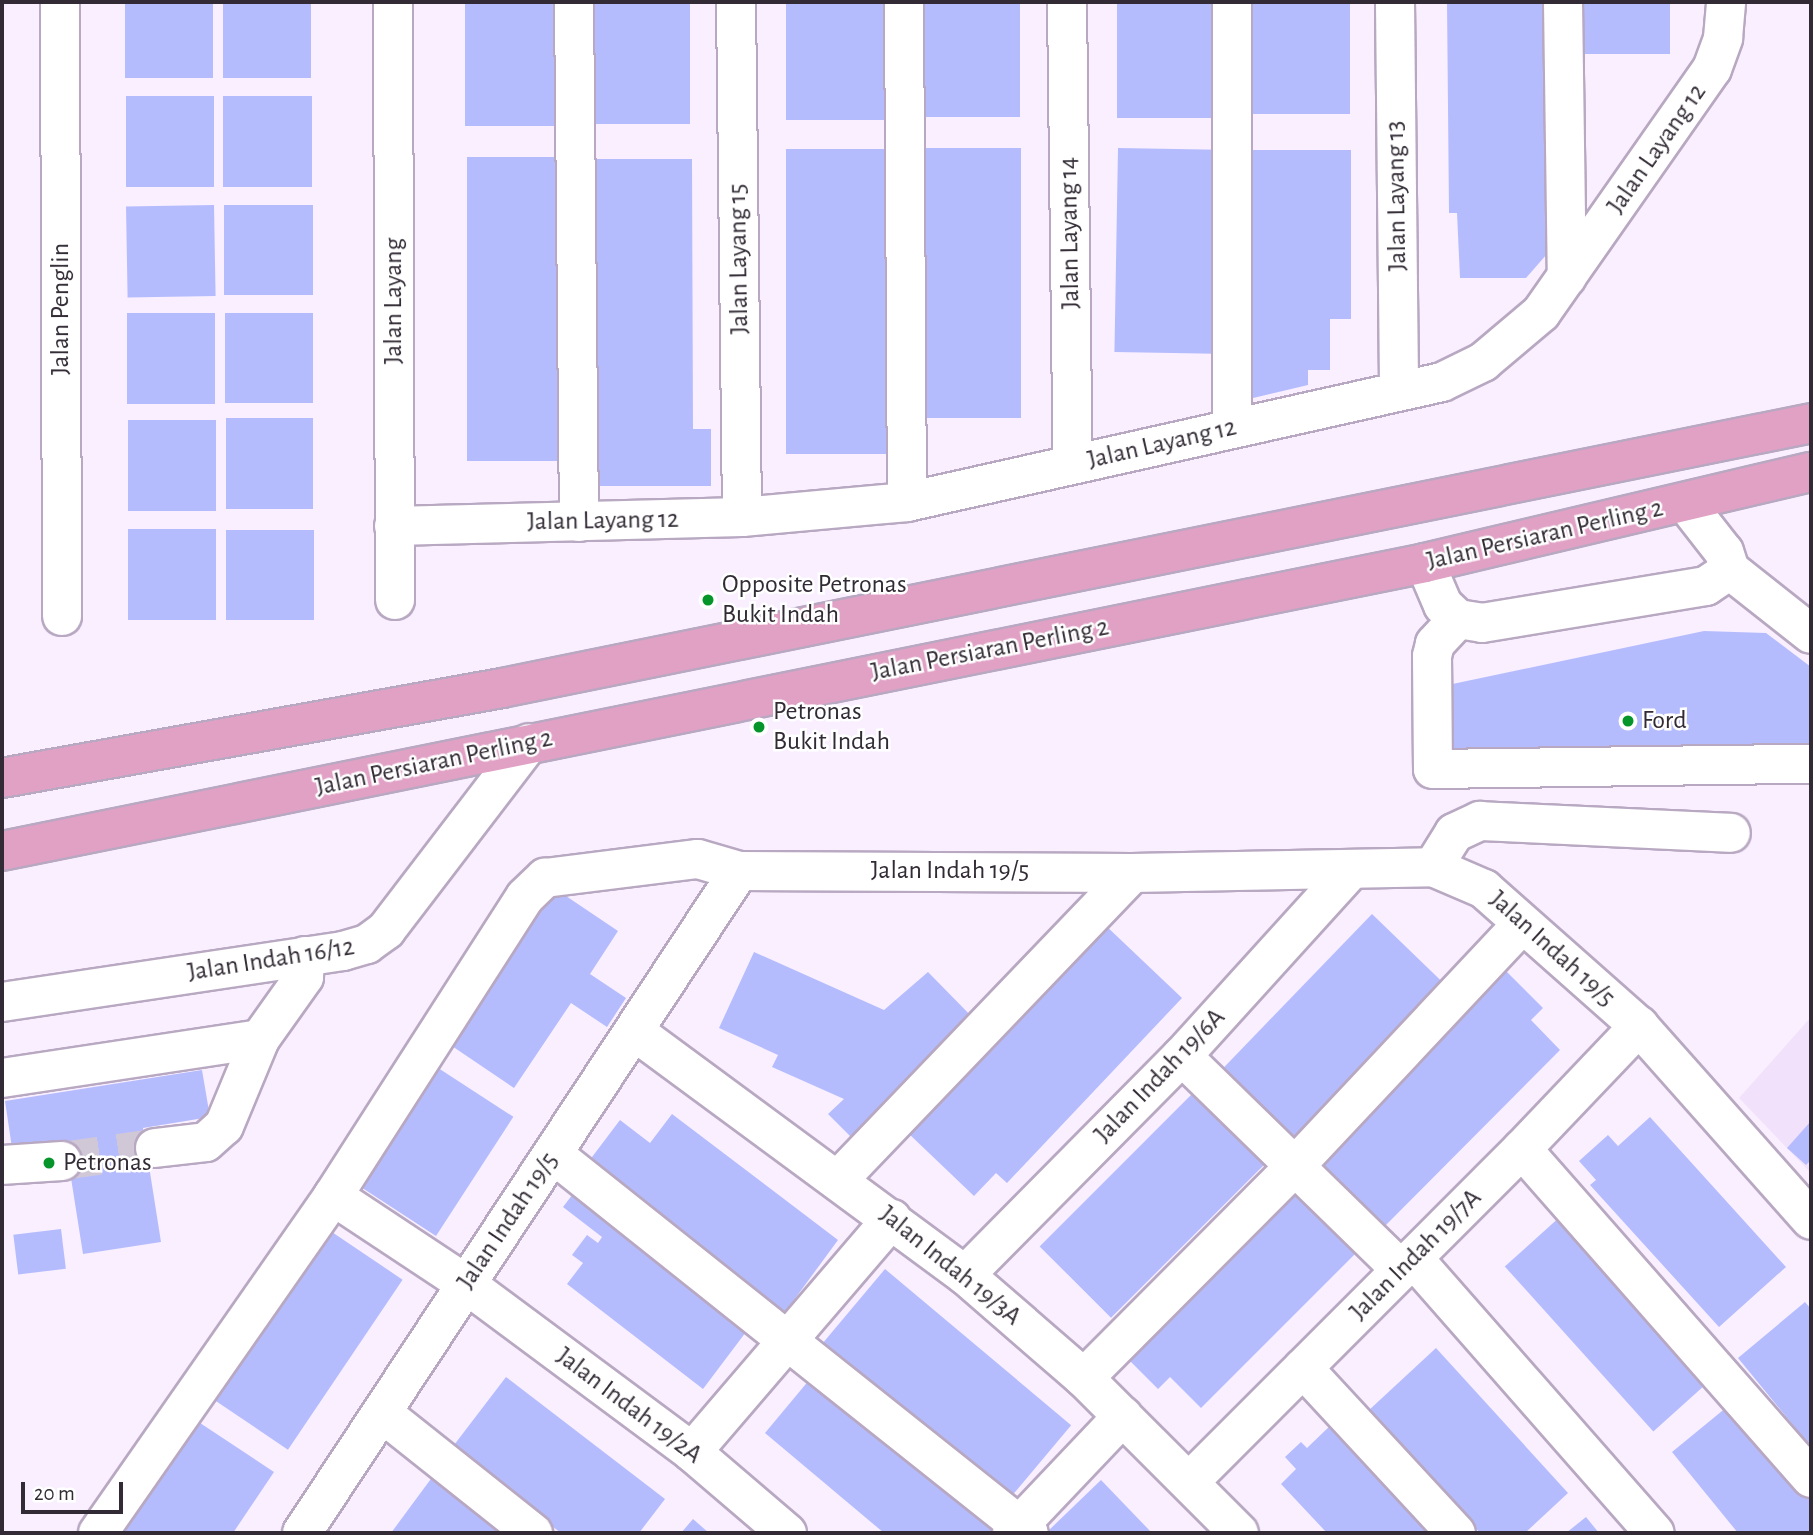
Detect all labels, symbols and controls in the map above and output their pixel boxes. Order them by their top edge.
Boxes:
street label: Jalan Layang 12 [1601,78,1713,220]
street label: Jalan Layang 13 [1380,121,1414,271]
street label: Jalan Layang 14 [1053,157,1087,309]
street label: Jalan Layang 15 [722,183,756,335]
street label: Jalan Layang [378,238,410,364]
street label: Jalan Penglin [45,243,77,375]
street label: Jalan Layang 12 [1085,412,1239,476]
street label: Jalan Persiaran Perling 2 [1424,493,1666,577]
street label: Jalan Layang 12 [527,504,679,538]
place label: Opposite Petronas Bukit Indah [722,569,906,630]
marker: Opposite Petronas Bukit Indah [700,592,716,608]
street label: Jalan Persiaran Perling 2 [869,612,1111,688]
place label: Petronas Bukit Indah [773,696,890,758]
place label: Ford [1642,705,1687,737]
marker: Ford [1620,713,1636,729]
marker: Petronas Bukit Indah [751,719,767,735]
street label: Jalan Persiaran Perling 2 [313,723,555,803]
street label: Jalan Indah 19/5 [871,855,1029,887]
street label: Jalan Indah 19/5 [1483,884,1621,1014]
street label: Jalan Indah 16/12 [185,931,357,989]
street label: Jalan Indah 19/6A [1088,1002,1232,1150]
place label: Petronas [63,1147,152,1179]
street label: Jalan Indah 19/5 [451,1147,565,1295]
marker: Petronas [41,1155,57,1171]
street label: Jalan Indah 19/7A [1344,1183,1488,1327]
street label: Jalan Indah 19/3A [873,1199,1027,1333]
street label: Jalan Indah 19/2A [550,1341,708,1471]
scale bar [24,1468,126,1512]
text: 20 m [34,1483,75,1504]

